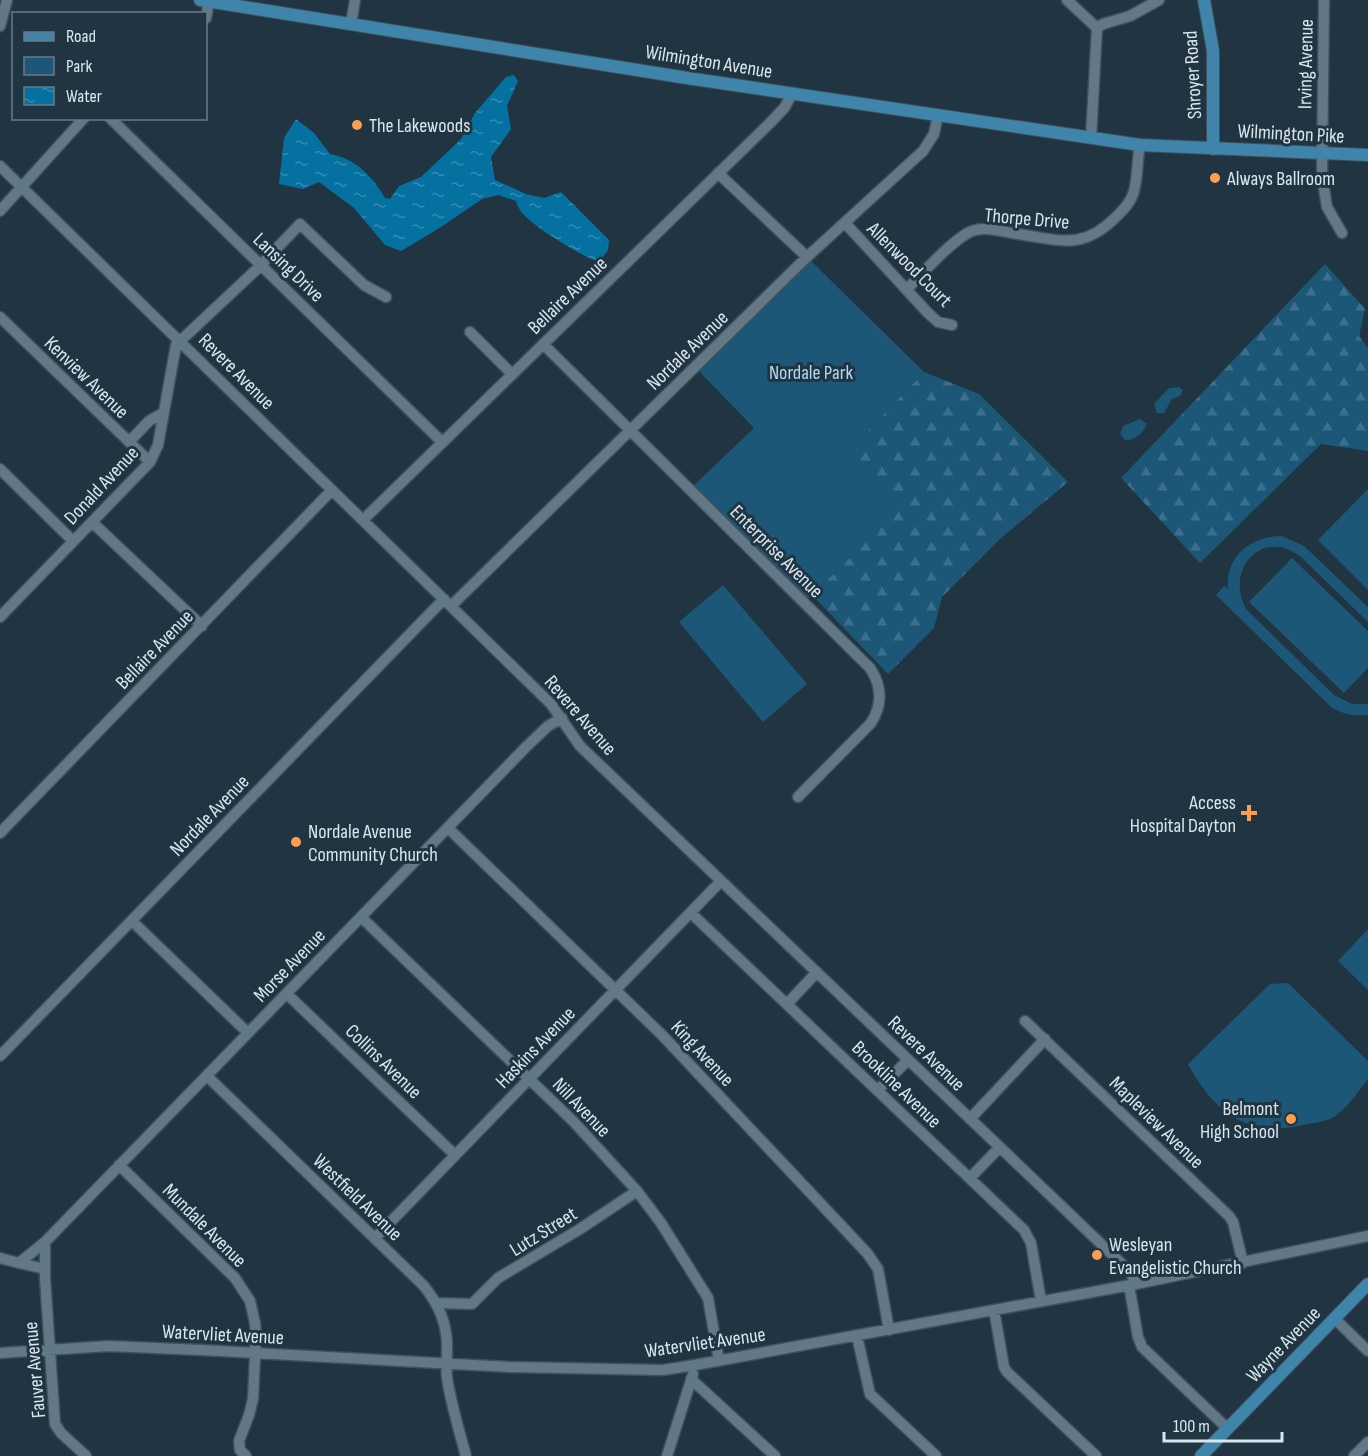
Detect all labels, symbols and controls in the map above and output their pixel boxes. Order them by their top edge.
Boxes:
legend [12,12,207,120]
street label: Irving Avenue [1293,19,1319,109]
text: Road [66,26,96,47]
street label: Shroyer Road [1179,30,1207,120]
street label: Wilmington Avenue [644,40,774,84]
text: Park [66,56,92,77]
text: Water [66,86,102,107]
place label: The Lakewoods [369,114,470,138]
marker: The Lakewoods [350,118,364,132]
street label: Wilmington Pike [1237,119,1345,149]
place label: Always Ballroom [1226,167,1335,191]
marker: Always Ballroom [1208,171,1222,185]
street label: Thorpe Drive [984,203,1070,235]
street label: Allenwood Court [861,216,957,312]
street label: Lansing Drive [248,228,329,307]
street label: Bellaire Avenue [523,252,612,340]
street label: Nordale Avenue [642,306,733,395]
street label: Revere Avenue [193,329,279,415]
street label: Kenview Avenue [39,332,133,424]
park label: Nordale Park [769,361,853,385]
street label: Donald Avenue [59,441,144,530]
street label: Enterprise Avenue [725,500,828,603]
street label: Bellaire Avenue [111,605,199,694]
street label: Revere Avenue [539,671,621,761]
street label: Nordale Avenue [165,770,254,861]
place label: Access Hospital Dayton [1130,791,1236,838]
marker: Access Hospital Dayton [1240,804,1258,822]
place label: Nordale Avenue Community Church [308,820,438,867]
marker: Nordale Avenue Community Church [289,835,303,849]
street label: Morse Avenue [249,924,331,1007]
street label: Haskins Avenue [491,1002,581,1094]
street label: Revere Avenue [883,1011,970,1096]
street label: King Avenue [666,1016,739,1092]
street label: Collins Avenue [340,1019,427,1104]
street label: Brookline Avenue [847,1036,946,1133]
street label: Mapleview Avenue [1104,1072,1209,1174]
street label: Nill Avenue [547,1073,615,1142]
place label: Belmont High School [1200,1097,1279,1144]
marker: Belmont High School [1284,1112,1298,1126]
street label: Westfield Avenue [308,1149,407,1246]
street label: Mundale Avenue [157,1179,251,1273]
street label: Lutz Street [506,1202,582,1262]
place label: Wesleyan Evangelistic Church [1109,1233,1242,1280]
marker: Wesleyan Evangelistic Church [1090,1248,1104,1262]
street label: Wayne Avenue [1242,1302,1326,1388]
street label: Watervliet Avenue [161,1320,284,1350]
street label: Fauver Avenue [19,1321,51,1419]
street label: Watervliet Avenue [643,1323,767,1363]
scale bar [1164,1405,1282,1443]
text: 100 m [1173,1416,1210,1437]

